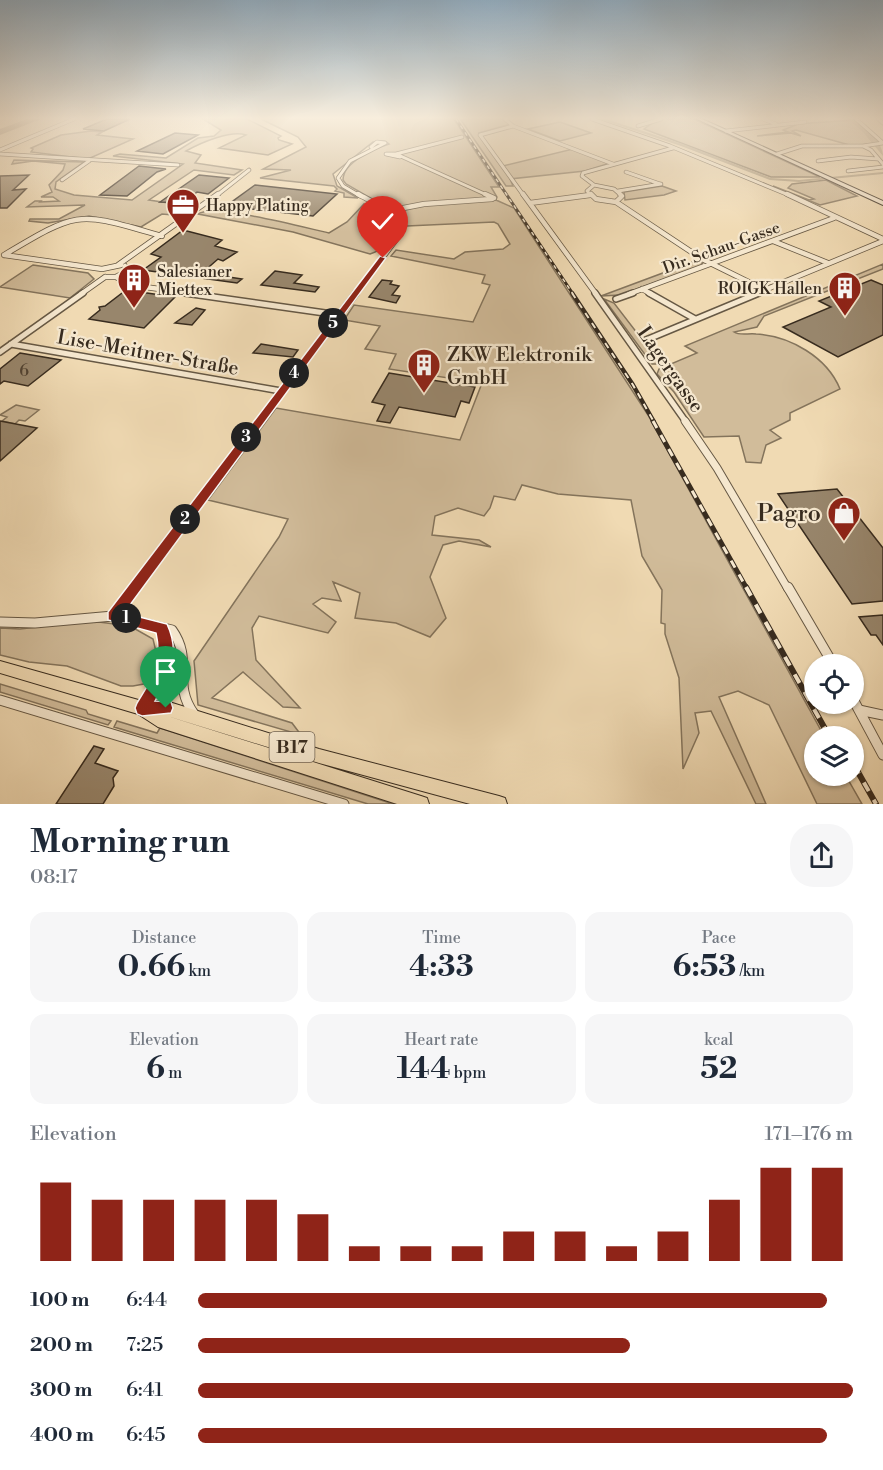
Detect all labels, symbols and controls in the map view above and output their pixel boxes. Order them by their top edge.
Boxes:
office icon: Happy Plating [165,187,201,234]
place label: Happy Plating [206,196,309,216]
pin [357,196,408,258]
icon: check [366,205,399,238]
street label: Dir. Schau-Gasse [660,217,783,278]
building icon: Salesianer Miettex [116,262,152,309]
place label: Salesianer Miettex [157,262,232,300]
building icon: ROIGK Hallen [827,270,863,317]
place label: ROIGK Hallen [718,279,822,299]
pin: 5 [318,308,348,338]
text: 5 [328,313,338,333]
street label: Lagergasse [631,322,709,418]
street label: Lise-Meitner-Straße [55,325,241,382]
place label: ZKW Elektronik GmbH [447,343,593,391]
building icon: ZKW Elektronik GmbH [406,347,442,394]
pin: 4 [279,358,309,388]
house number: 6 [19,361,29,381]
text: 4 [289,363,299,383]
pin: 3 [231,422,261,452]
text: 3 [241,427,251,447]
shop icon: Pagro [826,495,862,542]
place label: Pagro [757,499,821,529]
pin: 2 [170,504,200,534]
text: 2 [180,509,190,529]
pin: 1 [111,603,141,633]
text: 1 [122,608,130,628]
pin [140,646,191,708]
map controls [804,654,864,786]
button: locate [804,654,864,714]
icon: arrive [149,655,182,688]
button: layers [804,726,864,786]
road number: B17 [270,732,314,762]
text: Morning run [30,822,230,863]
button: share [790,824,853,887]
text: 08:17 [30,865,78,890]
text: Distance [132,928,196,948]
text: Time [422,928,461,948]
text: Pace [702,928,736,948]
text: 0.66 [117,948,185,986]
text: 4:33 [409,948,474,986]
text: 6:53 [673,948,736,986]
text: km [185,961,211,981]
text: /km [736,961,765,981]
text: Elevation [130,1030,199,1050]
text: Heart rate [405,1030,478,1050]
text: kcal [704,1030,733,1050]
text: 6 [146,1050,165,1088]
text: 144 [397,1050,451,1088]
text: 52 [700,1050,738,1088]
text: m [165,1063,182,1083]
text: bpm [451,1063,486,1083]
text: Elevation [30,1122,117,1147]
text: 171–176 m [764,1122,853,1147]
text: 100 m [30,1288,89,1313]
text: 6:44 [126,1288,167,1313]
text: 200 m [30,1333,93,1358]
text: 7:25 [126,1333,163,1358]
text: 300 m [30,1378,93,1403]
text: 6:41 [126,1378,163,1403]
text: 400 m [30,1423,94,1448]
text: 6:45 [126,1423,166,1448]

